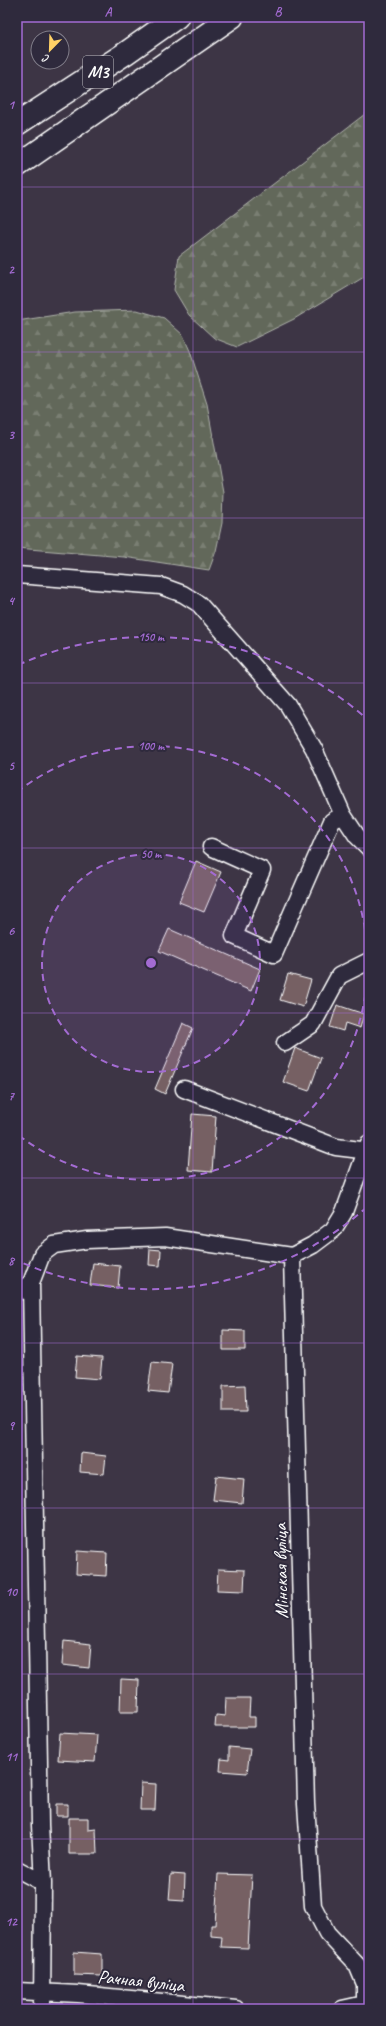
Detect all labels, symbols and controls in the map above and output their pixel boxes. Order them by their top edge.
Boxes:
text: A [105,4,113,20]
text: B [275,4,283,20]
north arrow [30,30,70,70]
text: С [39,51,51,67]
road number: М3 [83,56,113,88]
text: 1 [8,97,16,113]
text: 2 [8,262,15,278]
text: 3 [8,427,15,443]
text: 4 [8,593,16,609]
text: 150 m [138,629,165,645]
text: 100 m [138,738,165,754]
text: 5 [8,758,15,774]
text: 50 m [141,846,162,862]
text: 6 [8,923,15,939]
centre of rings [144,956,158,970]
text: 7 [8,1088,15,1104]
text: 8 [8,1253,16,1269]
text: 9 [8,1418,15,1434]
street label: Мінская вуліца [268,1521,294,1619]
text: 10 [5,1584,18,1600]
text: 11 [5,1749,19,1765]
text: 12 [5,1914,18,1930]
street label: Рачная вуліца [96,1965,187,1998]

